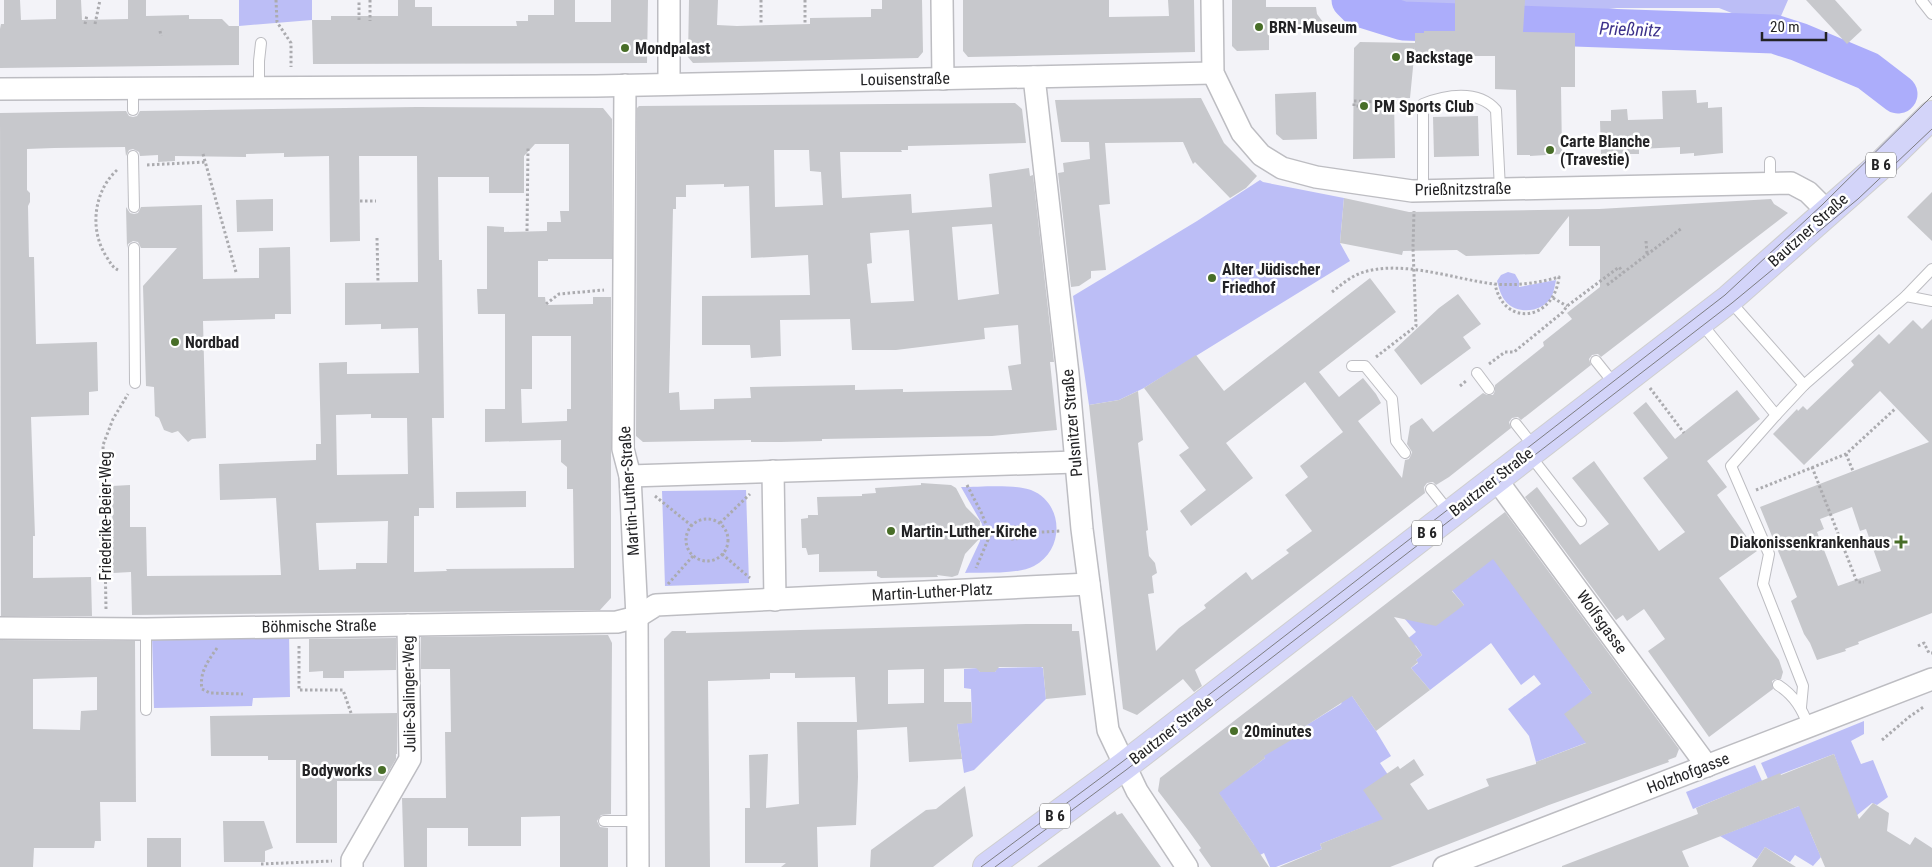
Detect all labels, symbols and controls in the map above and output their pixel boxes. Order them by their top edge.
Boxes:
scale bar [1762,10,1826,42]
water label: Prießnitz [1599,17,1661,41]
place label: BRN-Museum [1269,18,1357,37]
text: 20 m [1770,18,1800,36]
marker: BRN-Museum [1253,21,1265,33]
place label: Mondpalast [635,39,710,58]
marker: Mondpalast [619,42,631,54]
place label: Backstage [1406,48,1473,67]
marker: Backstage [1390,51,1402,63]
street label: Louisenstraße [860,69,950,89]
place label: PM Sports Club [1374,97,1474,116]
marker: PM Sports Club [1358,100,1370,112]
place label: Carte Blanche (Travestie) [1560,132,1650,169]
marker: Carte Blanche (Travestie) [1544,144,1556,156]
road number: B 6 [1866,152,1896,178]
street label: Prießnitzstraße [1415,179,1511,199]
street label: Bautzner Straße [1764,189,1852,271]
place label: Alter Jüdischer Friedhof [1222,260,1320,297]
marker: Alter Jüdischer Friedhof [1206,272,1218,284]
place label: Nordbad [185,333,239,352]
marker: Nordbad [169,336,181,348]
street label: Pulsnitzer Straße [1058,368,1086,478]
street label: Martin-Luther-Straße [615,425,643,557]
street label: Bautzner Straße [1445,443,1537,521]
street label: Friederike-Beier-Weg [96,451,115,581]
road number: B 6 [1412,520,1442,546]
place label: Martin-Luther-Kirche [901,522,1037,541]
marker: Martin-Luther-Kirche [885,525,897,537]
place label: Diakonissenkrankenhaus [1730,533,1890,552]
marker: Diakonissenkrankenhaus [1894,535,1908,549]
street label: Martin-Luther-Platz [871,579,993,605]
street label: Wolfsgasse [1573,587,1631,657]
street label: Böhmische Straße [261,615,377,637]
street label: Julie-Salinger-Weg [398,635,420,753]
street label: Bautzner Straße [1125,691,1217,769]
place label: 20minutes [1244,722,1312,741]
marker: 20minutes [1228,725,1240,737]
street label: Holzhofgasse [1644,749,1732,797]
place label: Bodyworks [302,761,372,780]
marker: Bodyworks [376,764,388,776]
road number: B 6 [1040,804,1070,828]

